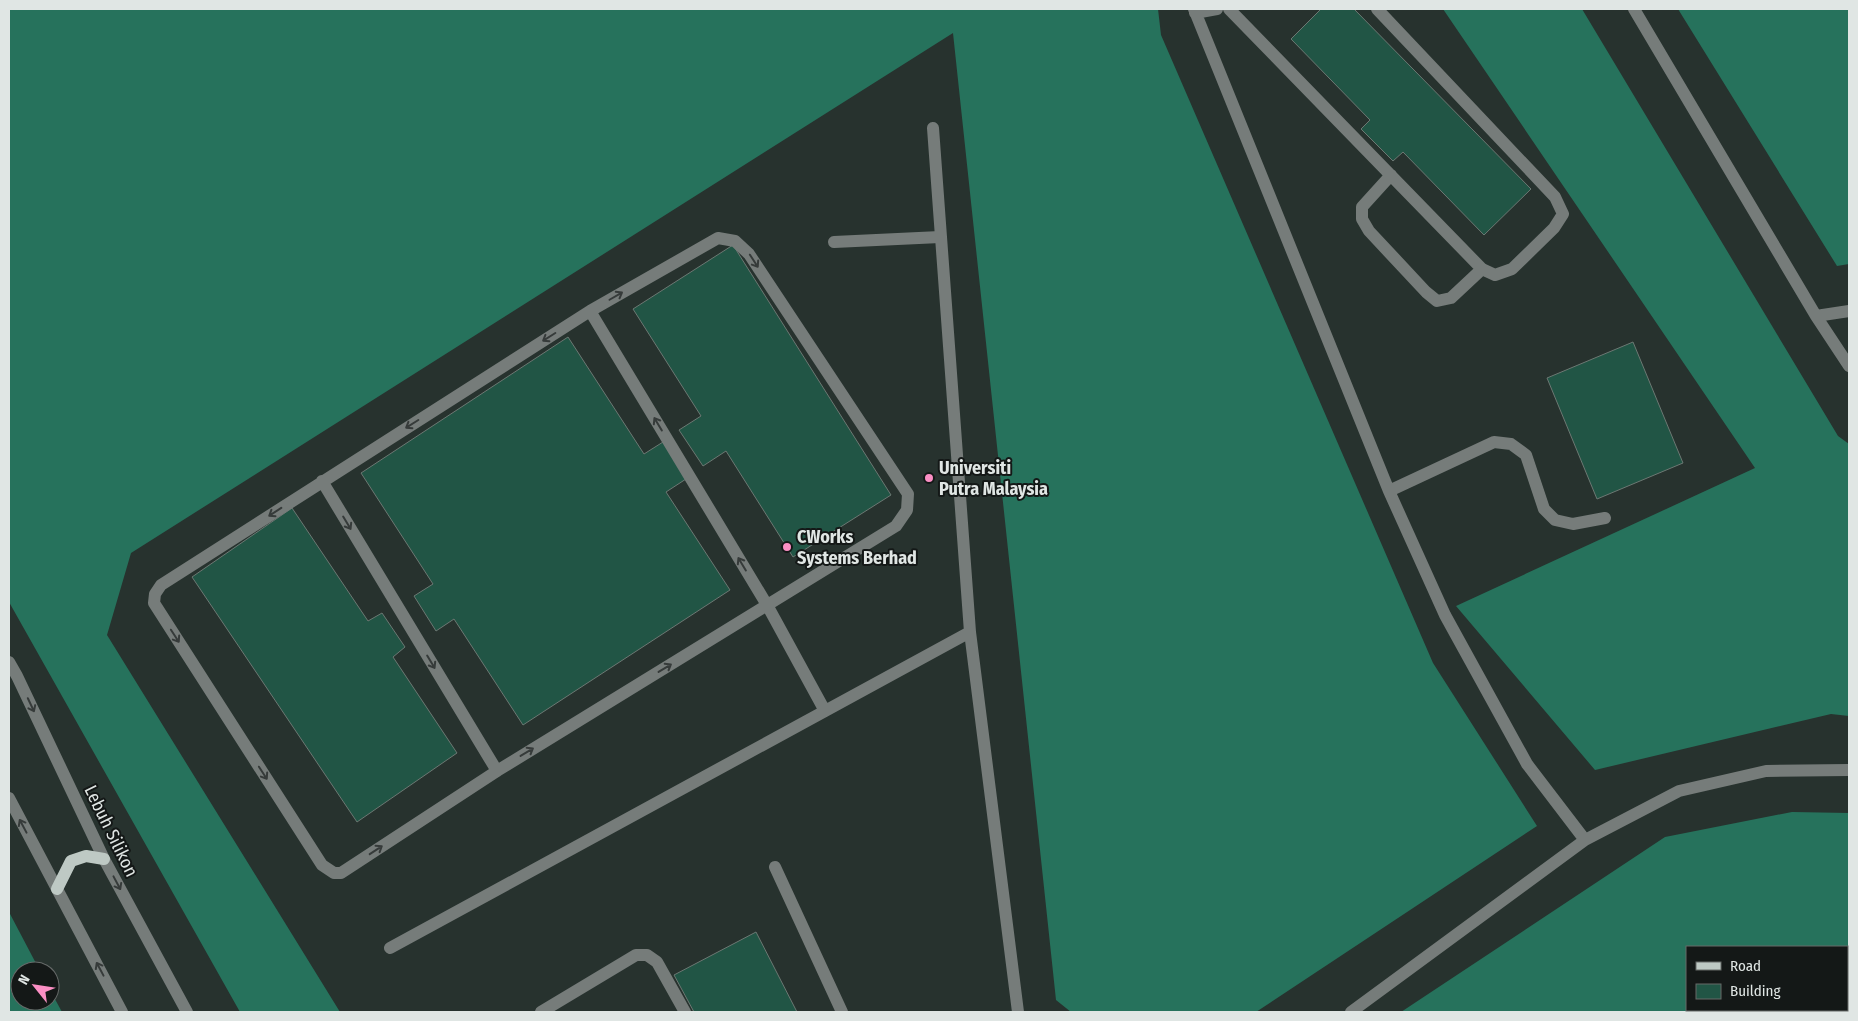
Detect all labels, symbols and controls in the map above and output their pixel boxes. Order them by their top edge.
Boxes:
one-way arrow [750,254,760,268]
one-way arrow [609,291,624,301]
one-way arrow [542,332,556,342]
one-way arrow [653,418,663,432]
one-way arrow [405,419,419,429]
place label: Universiti Putra Malaysia [939,457,1048,500]
marker: Universiti Putra Malaysia [923,472,935,484]
one-way arrow [268,506,282,517]
one-way arrow [343,516,353,530]
place label: CWorks Systems Berhad [797,526,917,569]
marker: CWorks Systems Berhad [781,541,793,553]
one-way arrow [736,557,746,571]
one-way arrow [171,629,181,643]
one-way arrow [427,655,437,669]
one-way arrow [658,662,672,672]
one-way arrow [27,697,36,712]
one-way arrow [519,747,533,757]
one-way arrow [258,766,268,780]
street label: Lebuh Silikon [79,782,143,880]
one-way arrow [18,818,28,833]
one-way arrow [368,845,382,855]
one-way arrow [112,875,122,890]
legend [1686,946,1848,1011]
text: Road [1730,957,1761,975]
north arrow [10,961,60,1011]
one-way arrow [94,963,104,977]
text: N [15,972,34,988]
text: Building [1730,982,1781,1000]

